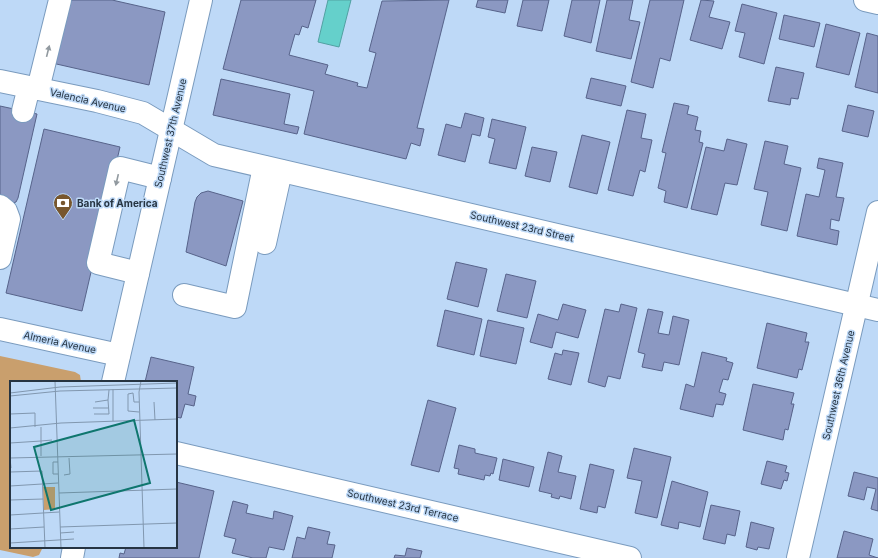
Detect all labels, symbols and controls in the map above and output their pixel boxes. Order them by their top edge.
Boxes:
one-way arrow [45,45,51,57]
street label: Southwest 37th Avenue [152,77,188,189]
street label: Valencia Avenue [49,85,127,115]
one-way arrow [114,174,120,187]
bank icon: Bank of America [52,192,74,220]
place label: Bank of America [77,197,158,209]
street label: Southwest 23rd Street [469,208,576,244]
street label: Almeria Avenue [23,328,98,356]
street label: Southwest 36th Avenue [820,329,857,441]
inset map [10,381,177,548]
street label: Southwest 23rd Terrace [346,486,460,524]

